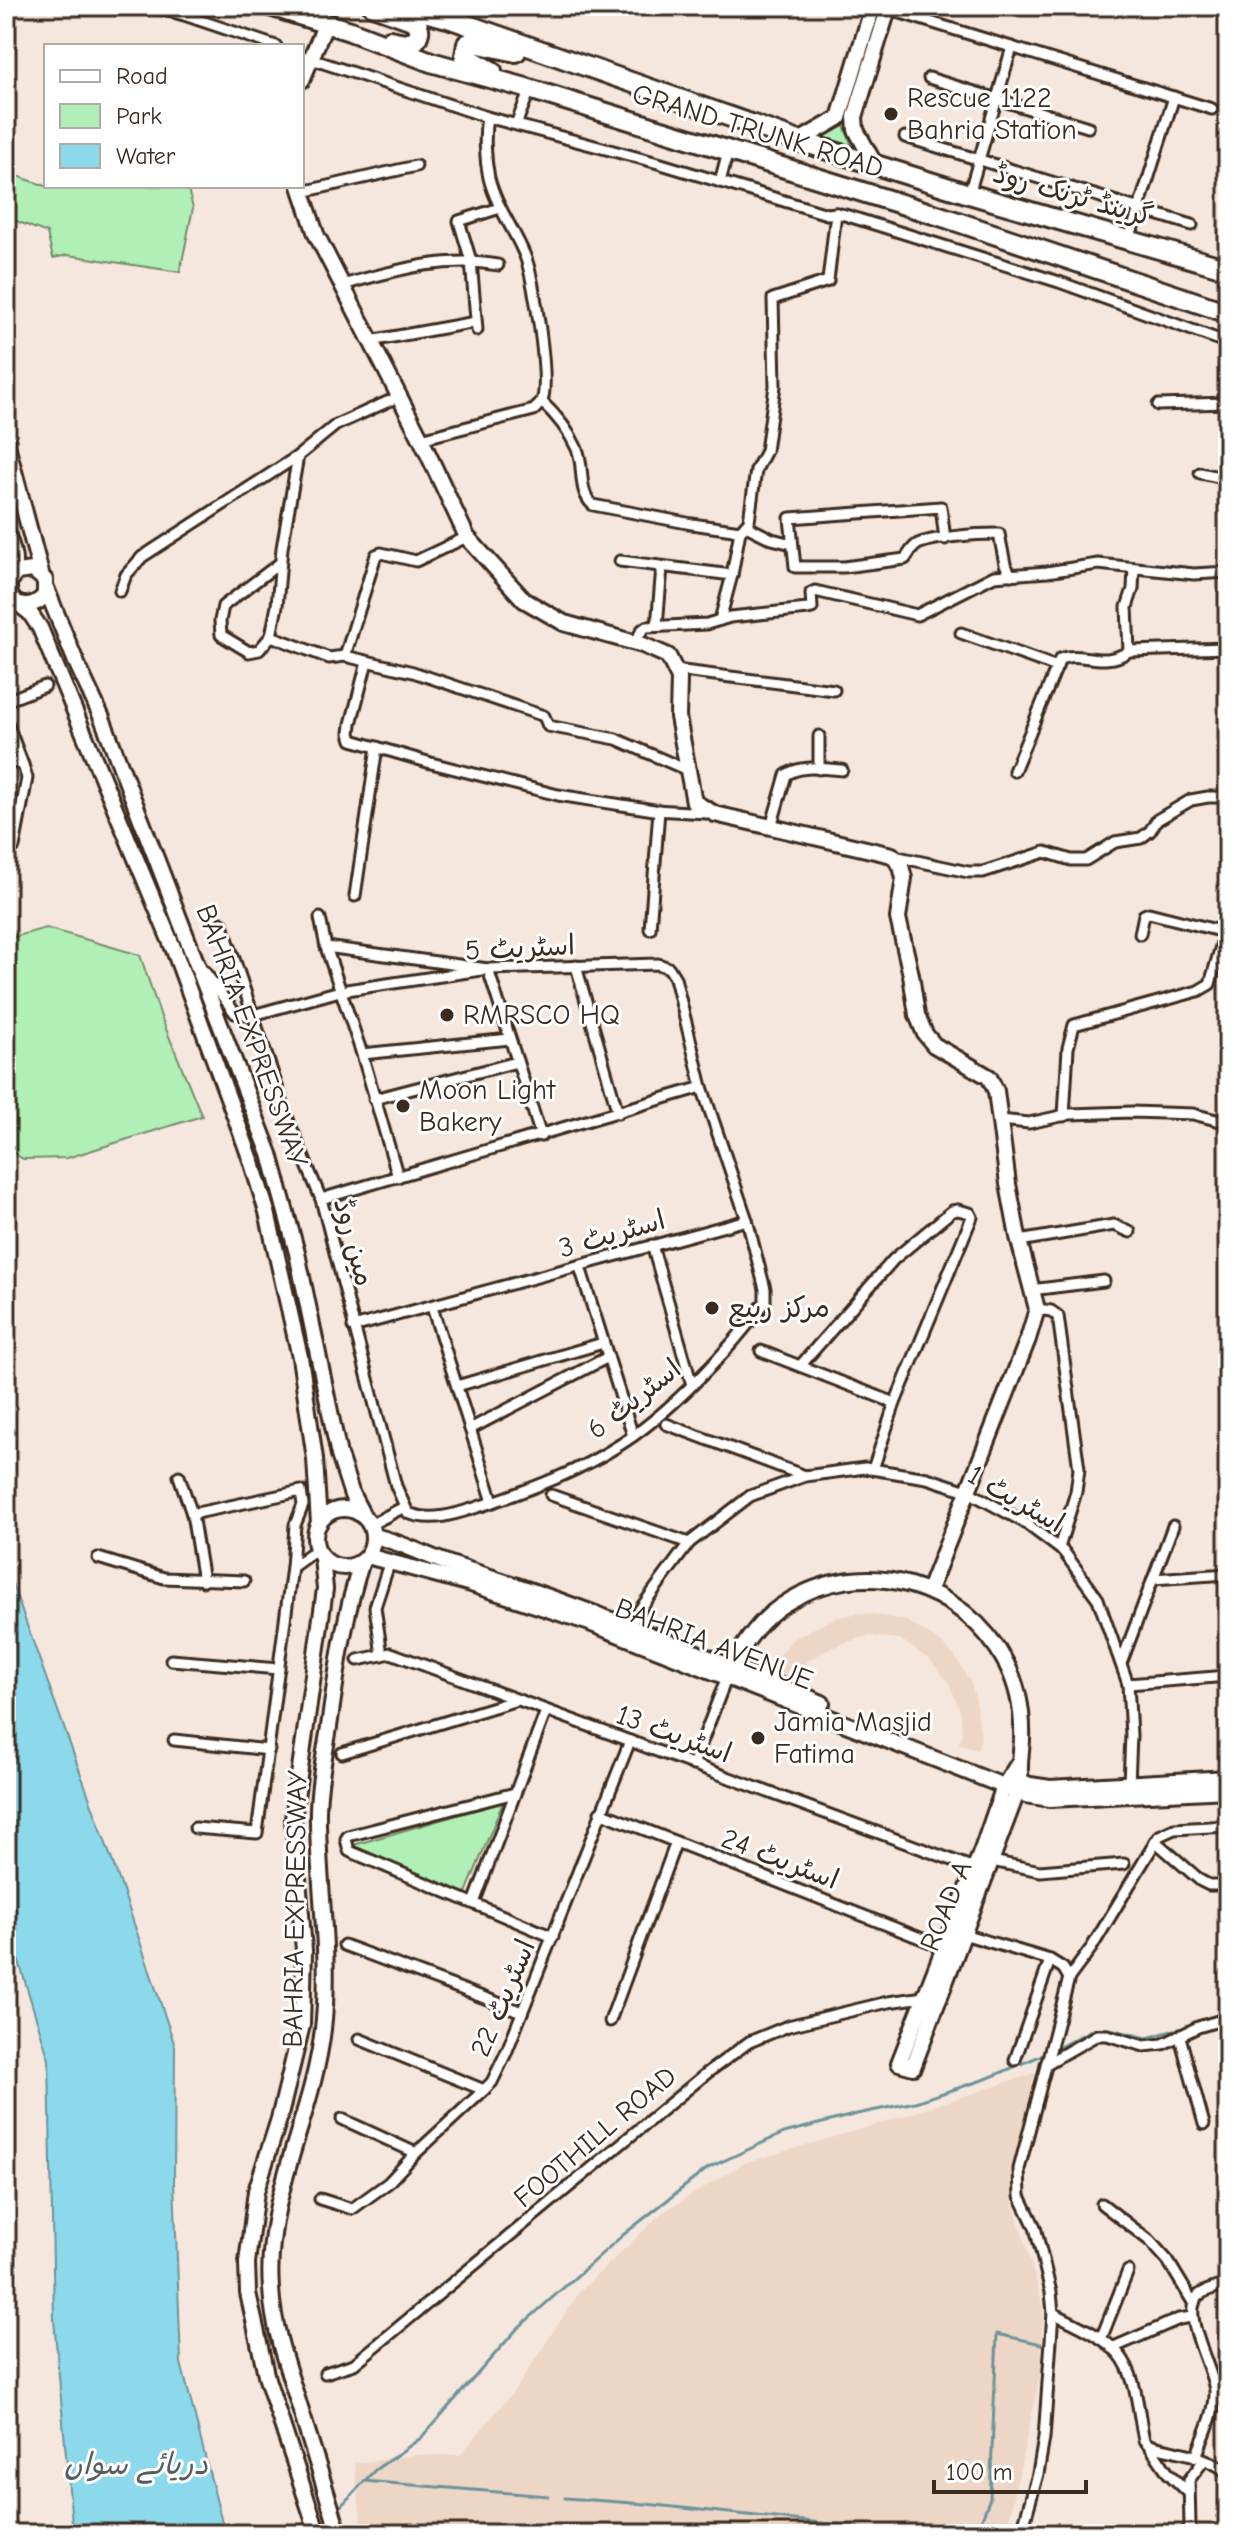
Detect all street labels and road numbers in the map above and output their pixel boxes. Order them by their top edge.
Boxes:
street label: GRAND TRUNK ROAD [629,78,887,184]
street label: گرینڈ ٹرنک روڈ [989,156,1157,233]
street label: BAHRIA EXPRESSWAY [190,900,315,1172]
street label: اسٹریٹ 5 [464,929,576,967]
street label: مین روڈ [327,1194,381,1290]
street label: اسٹریٹ 3 [555,1204,669,1264]
street label: اسٹریٹ 6 [581,1353,687,1445]
street label: اسٹریٹ 1 [962,1459,1070,1539]
street label: BAHRIA AVENUE [611,1592,817,1696]
street label: اسٹریٹ 13 [612,1698,736,1770]
street label: BAHRIA EXPRESSWAY [277,1770,313,2048]
street label: اسٹریٹ 24 [717,1822,843,1896]
street label: ROAD A [914,1856,978,1956]
street label: اسٹریٹ 22 [464,1935,542,2061]
street label: FOOTHILL ROAD [507,2060,683,2214]

